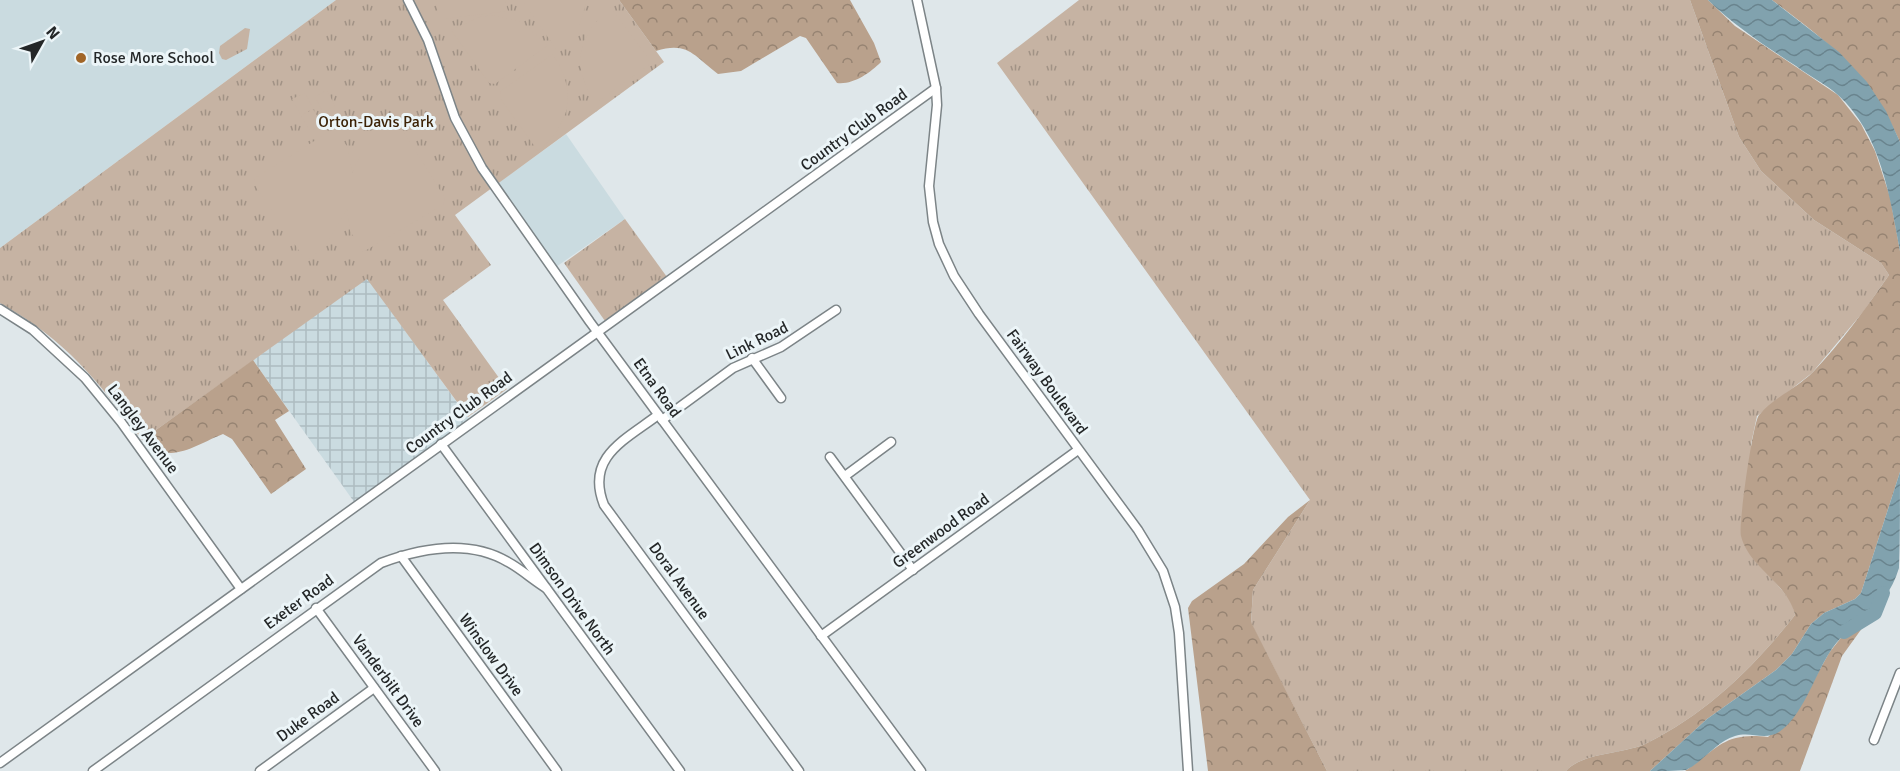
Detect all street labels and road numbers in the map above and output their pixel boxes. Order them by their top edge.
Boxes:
street label: Country Club Road [797,84,911,176]
street label: Link Road [723,317,791,365]
street label: Fairway Boulevard [1002,325,1092,439]
street label: Etna Road [629,354,685,422]
street label: Country Club Road [402,367,516,459]
street label: Langley Avenue [103,380,183,478]
street label: Greenwood Road [889,489,993,573]
street label: Doral Avenue [644,538,714,624]
street label: Dimson Drive North [525,539,619,659]
street label: Exeter Road [260,570,338,634]
street label: Winslow Drive [454,610,528,700]
street label: Vanderbilt Drive [348,631,428,731]
street label: Duke Road [273,688,343,746]

